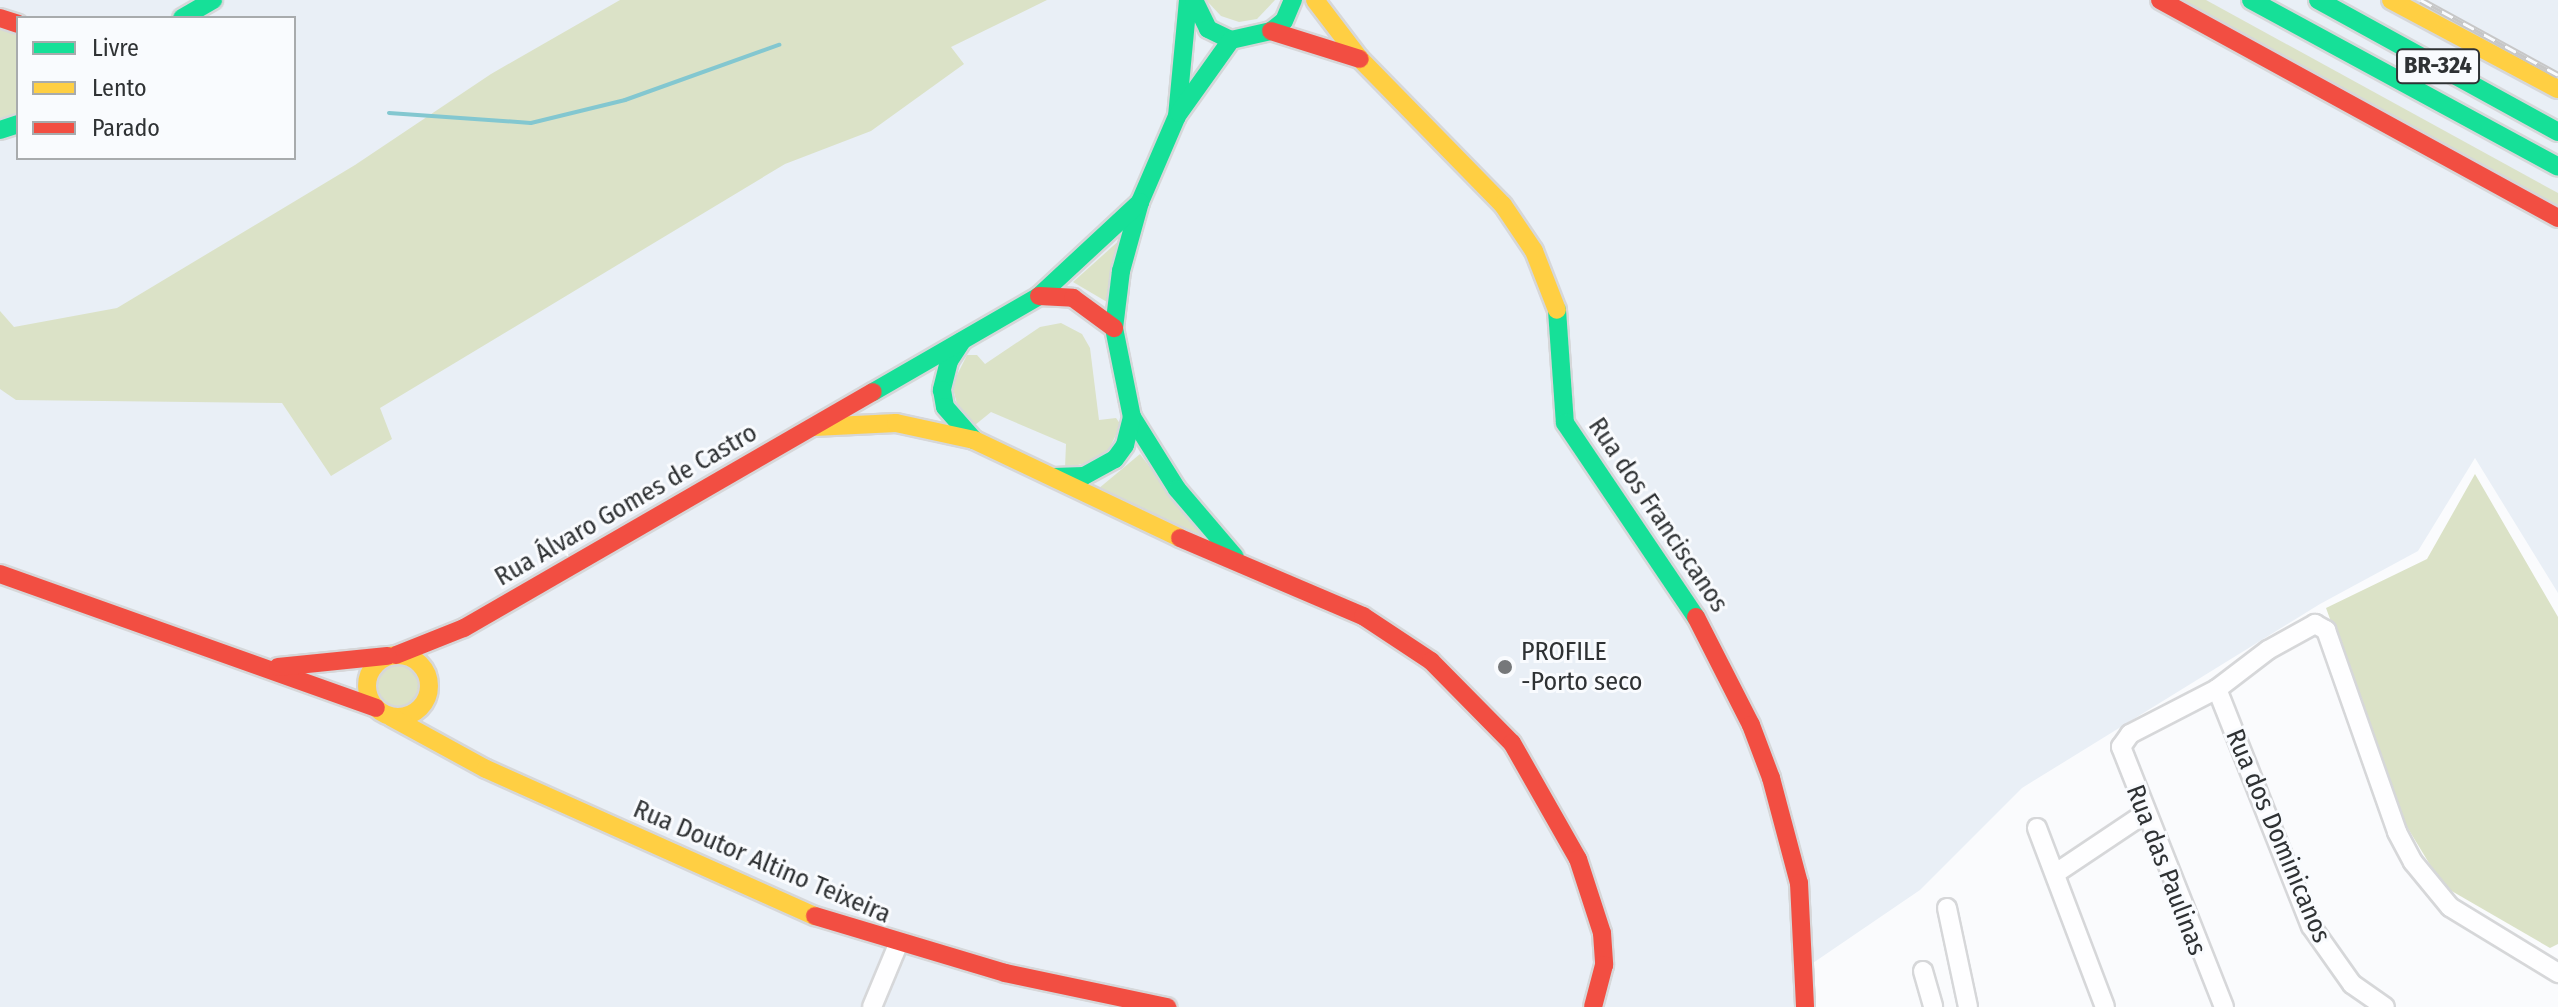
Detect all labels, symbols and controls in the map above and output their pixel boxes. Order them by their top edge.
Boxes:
legend [16,16,296,160]
text: Livre [92,34,139,62]
road number: BR-324 [2396,46,2480,86]
text: Lento [92,74,147,102]
text: Parado [92,114,160,142]
street label: Rua dos Franciscanos [1581,412,1735,618]
street label: Rua Álvaro Gomes de Castro [489,417,763,593]
place label: PROFILE -Porto seco [1521,636,1642,698]
marker: PROFILE -Porto seco [1496,658,1514,676]
street label: Rua dos Dominicanos [2219,724,2337,948]
street label: Rua das Paulinas [2119,781,2213,959]
street label: Rua Doutor Altino Teixeira [629,794,895,930]

